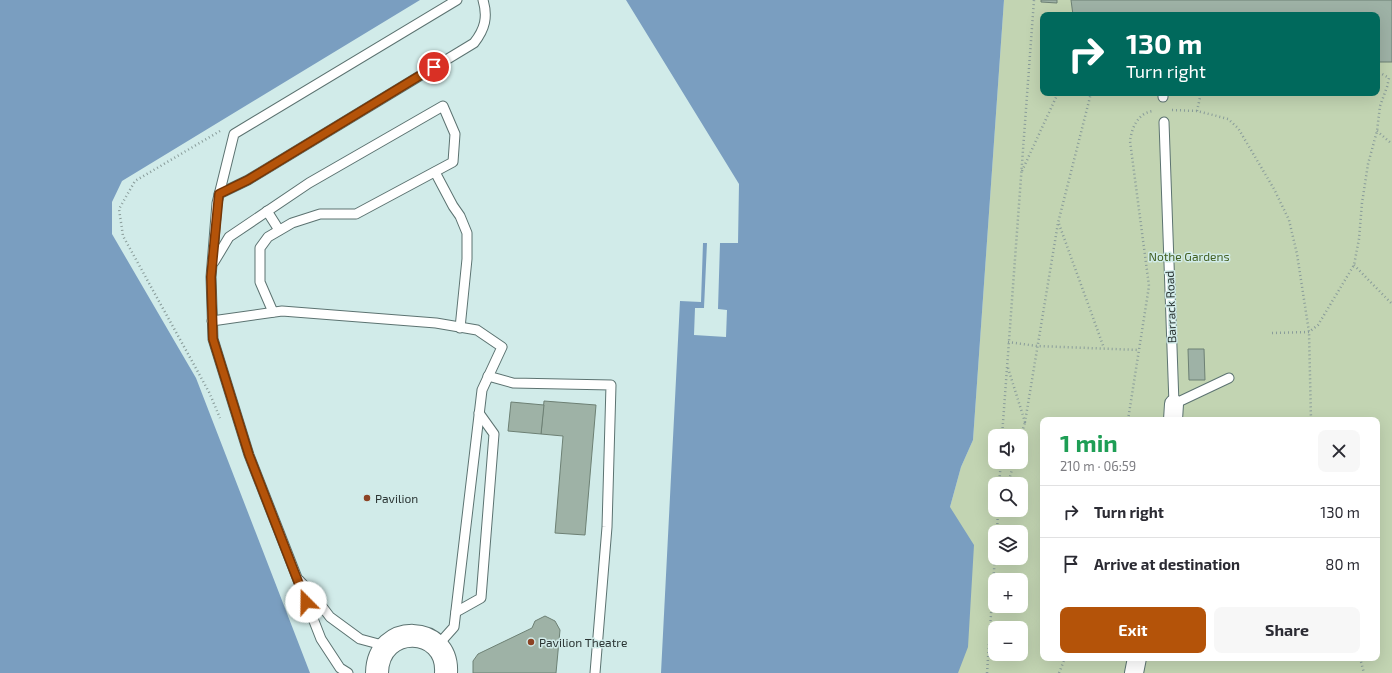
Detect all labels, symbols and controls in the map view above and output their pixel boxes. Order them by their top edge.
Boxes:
text: 130 m [1126,26,1202,60]
icon: right [1060,28,1112,80]
pin [417,50,451,84]
icon: arrive [423,56,445,78]
text: Turn right [1126,60,1206,82]
park label: Nothe Gardens [1148,249,1230,263]
street label: Barrack Road [1162,271,1178,343]
text: 1 min [1060,428,1118,457]
map controls [988,429,1028,661]
button: sound [988,429,1028,469]
button: close [1318,430,1360,472]
text: 210 m · 06:59 [1060,458,1136,474]
button: search [988,477,1028,517]
place label: Pavilion [375,491,418,505]
marker: Pavilion [362,493,372,503]
icon: right [1060,501,1082,523]
text: Turn right [1094,503,1164,521]
text: 130 m [1320,503,1360,521]
button: layers [988,525,1028,565]
icon: arrive [1060,553,1082,575]
text: Arrive at destination [1094,555,1240,573]
text: 80 m [1325,555,1360,573]
button: + [988,573,1028,613]
position arrow [285,581,327,623]
button: Exit [1060,607,1206,653]
button: Share [1214,607,1360,653]
button: − [988,621,1028,661]
place label: Pavilion Theatre [539,635,627,649]
marker: Pavilion Theatre [526,637,536,647]

